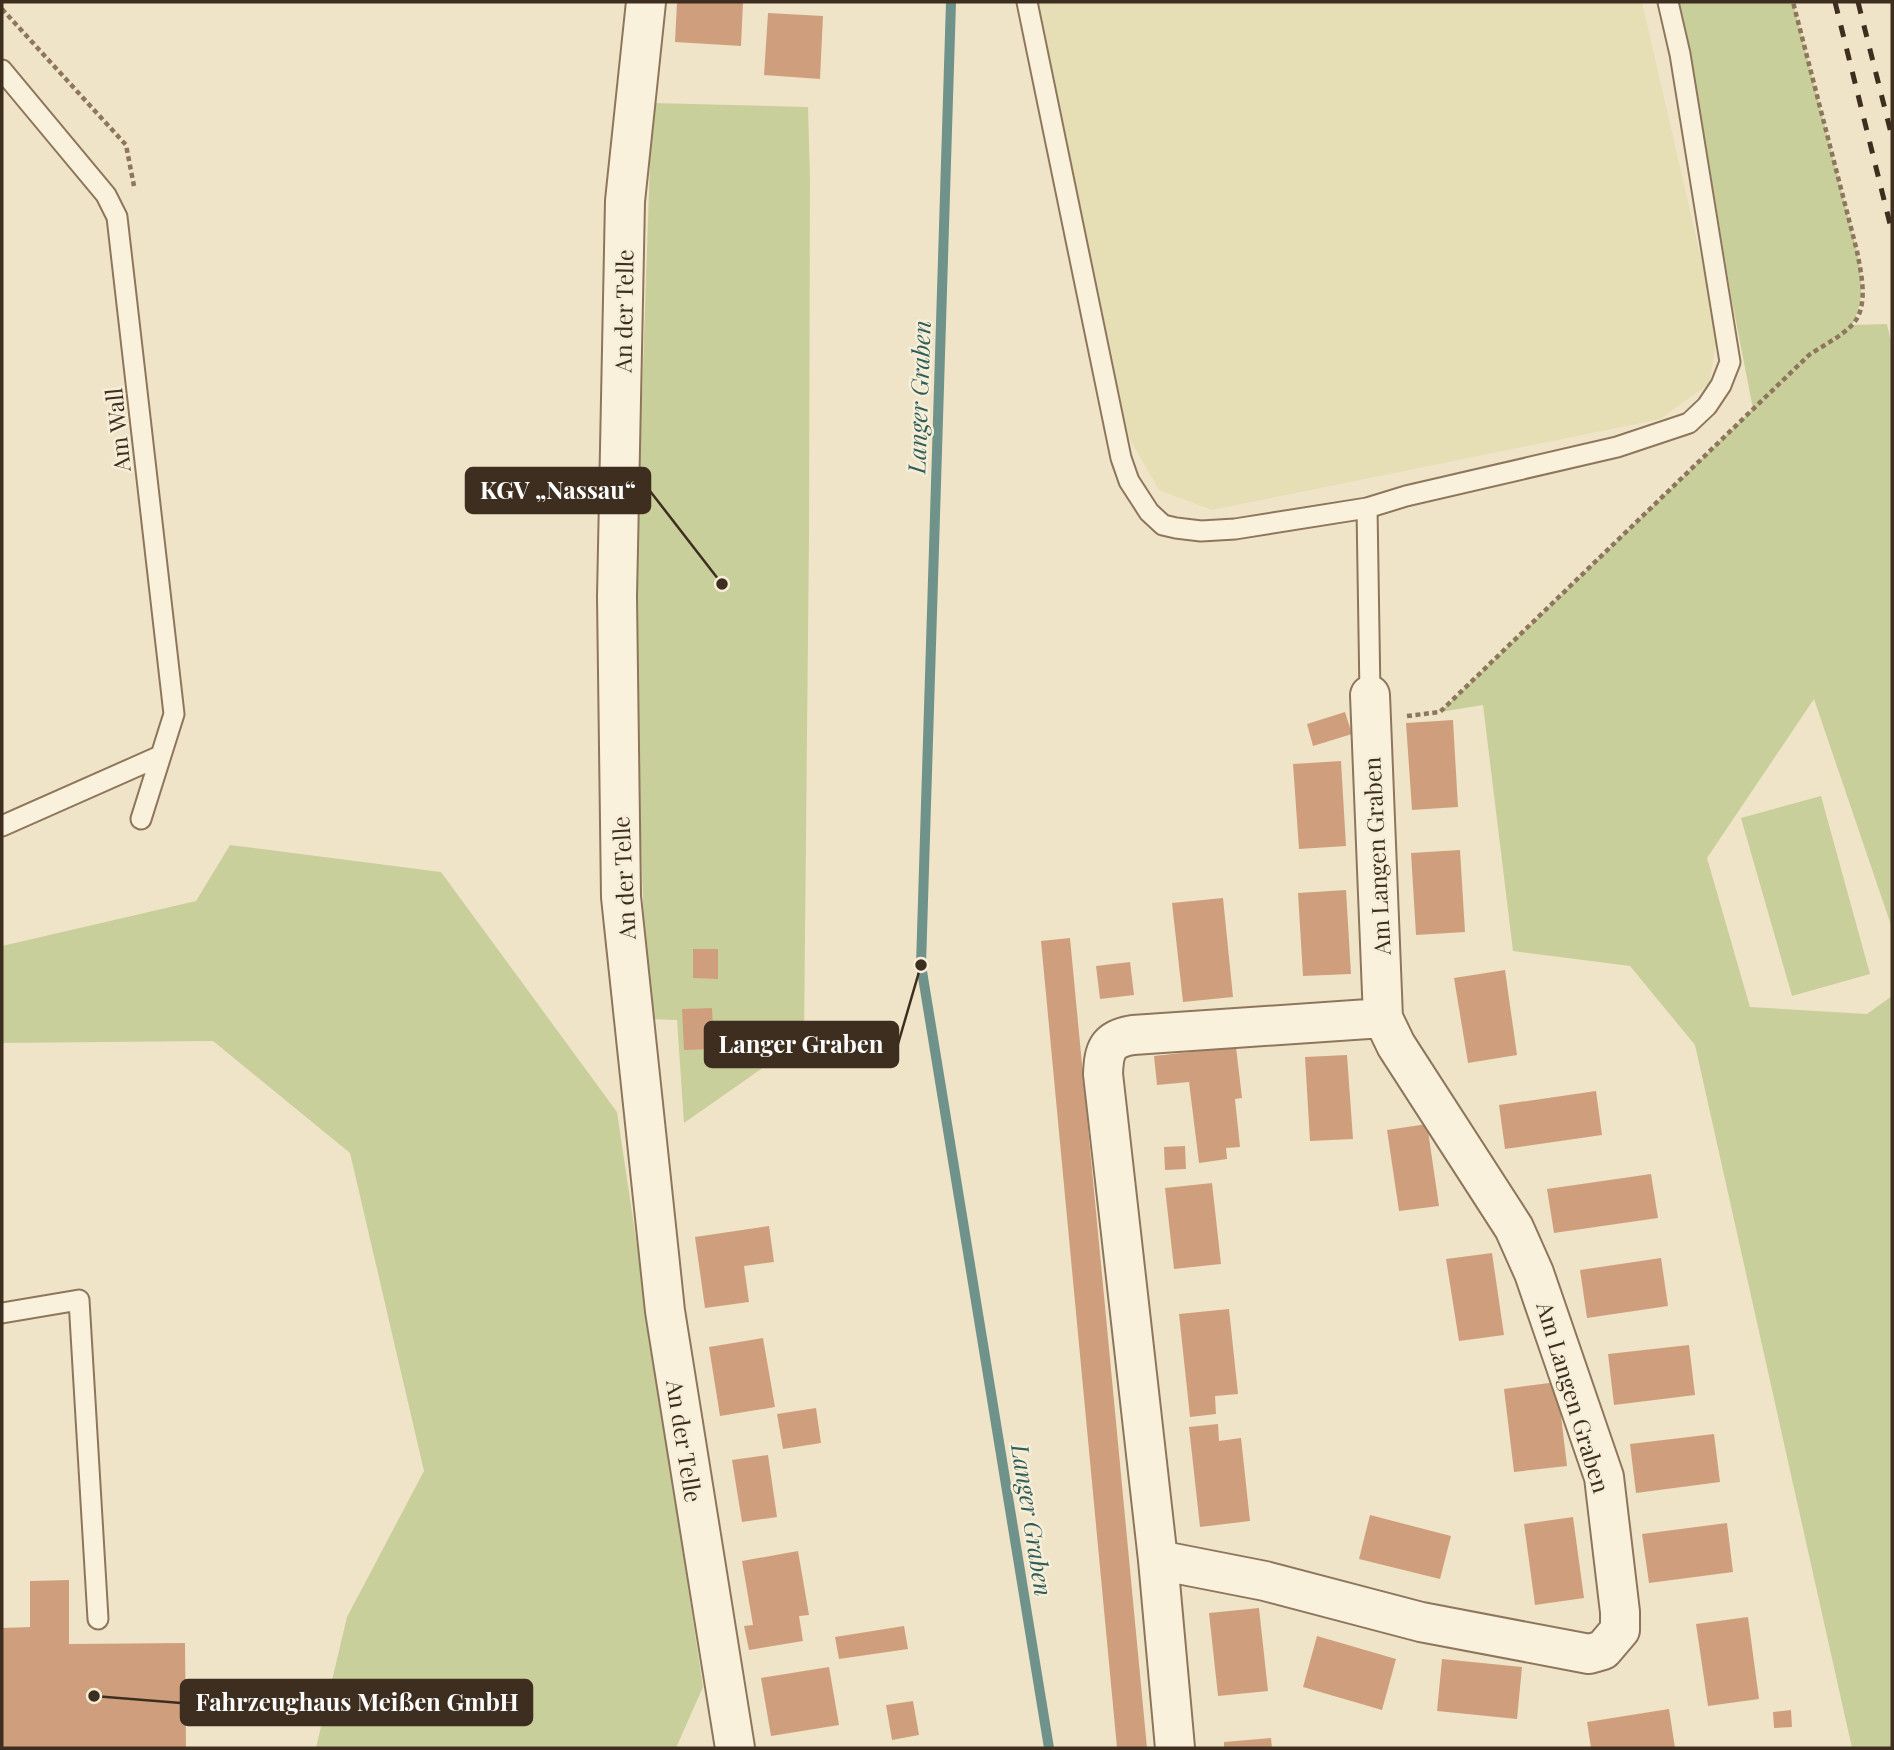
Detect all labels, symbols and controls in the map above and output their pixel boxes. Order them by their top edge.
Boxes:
street label: An der Telle [606,249,640,374]
water label: Langer Graben [899,320,937,475]
street label: Am Wall [97,386,137,474]
callout: KGV „Nassau“ [466,468,650,513]
text: KGV „Nassau“ [480,473,636,505]
street label: Am Langen Graben [1355,756,1397,957]
street label: An der Telle [604,816,642,941]
callout: Langer Graben [705,1022,898,1067]
text: Langer Graben [719,1027,884,1059]
street label: Am Langen Graben [1530,1297,1618,1497]
street label: An der Telle [660,1377,710,1504]
water label: Langer Graben [1005,1441,1061,1598]
callout: Fahrzeughaus Meißen GmbH [181,1680,532,1725]
text: Fahrzeughaus Meißen GmbH [195,1685,519,1717]

